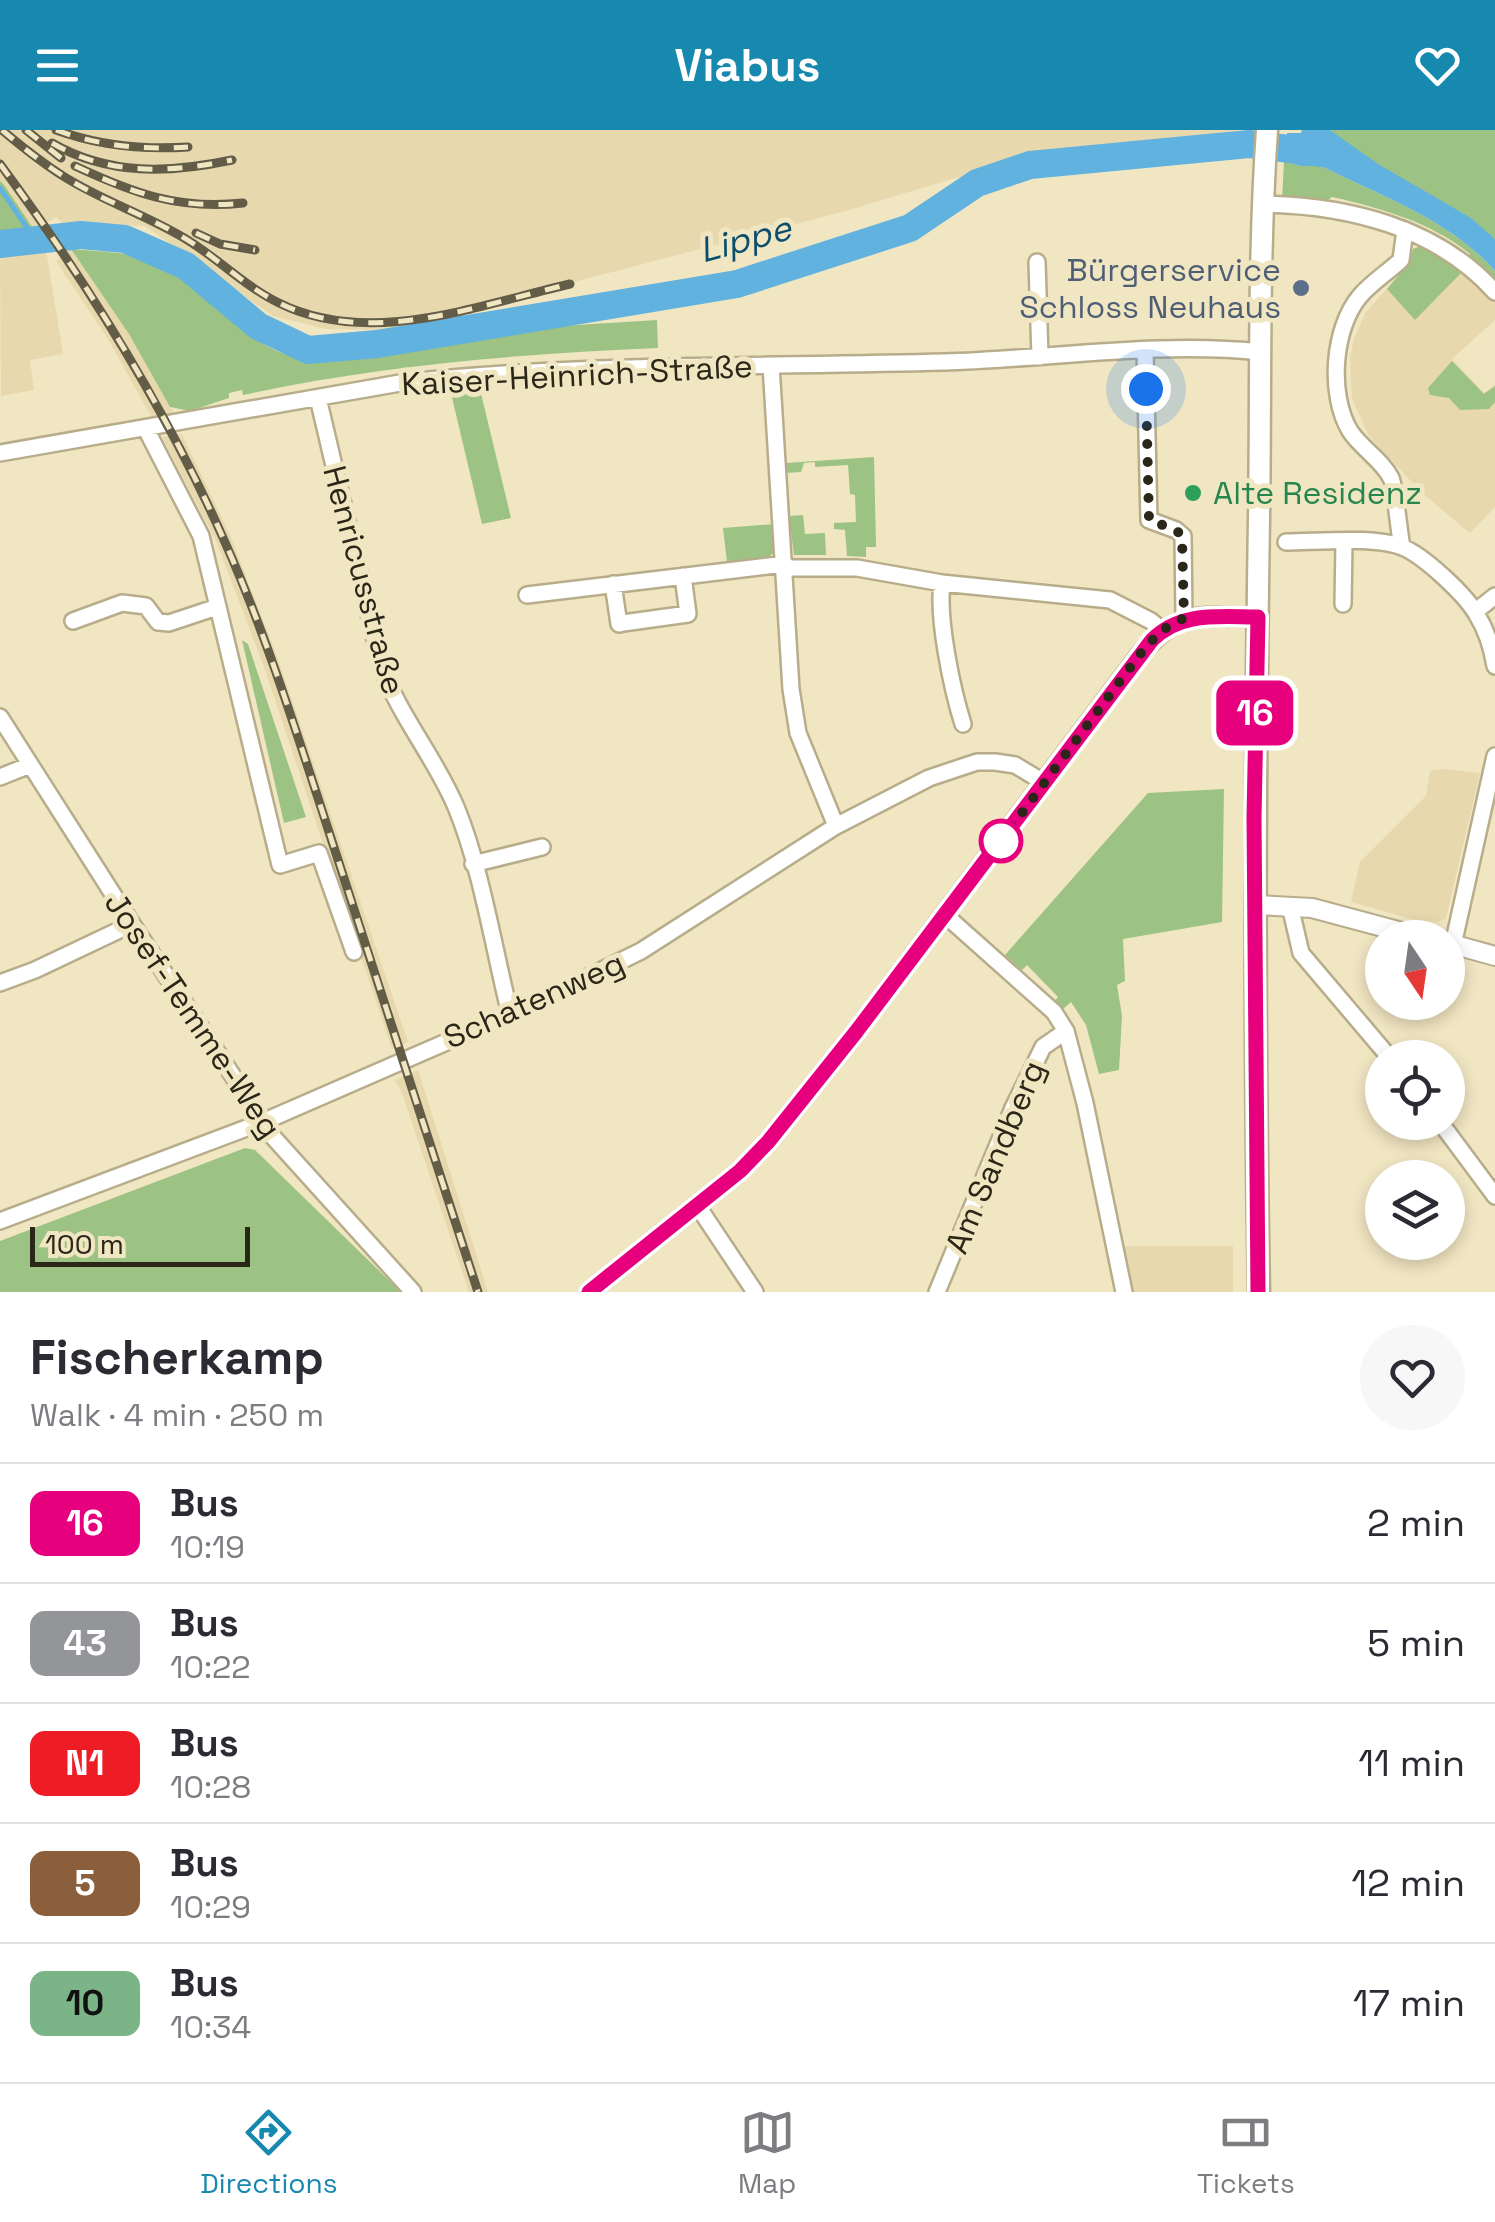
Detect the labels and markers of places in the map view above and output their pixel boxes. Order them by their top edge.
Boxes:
place label: Bürgerservice Schloss Neuhaus [1019,250,1281,327]
marker: Bürgerservice Schloss Neuhaus [1290,277,1312,299]
place label: Alte Residenz [1213,473,1422,513]
marker: Alte Residenz [1182,482,1204,504]
unlabelled marker [980,820,1022,862]

